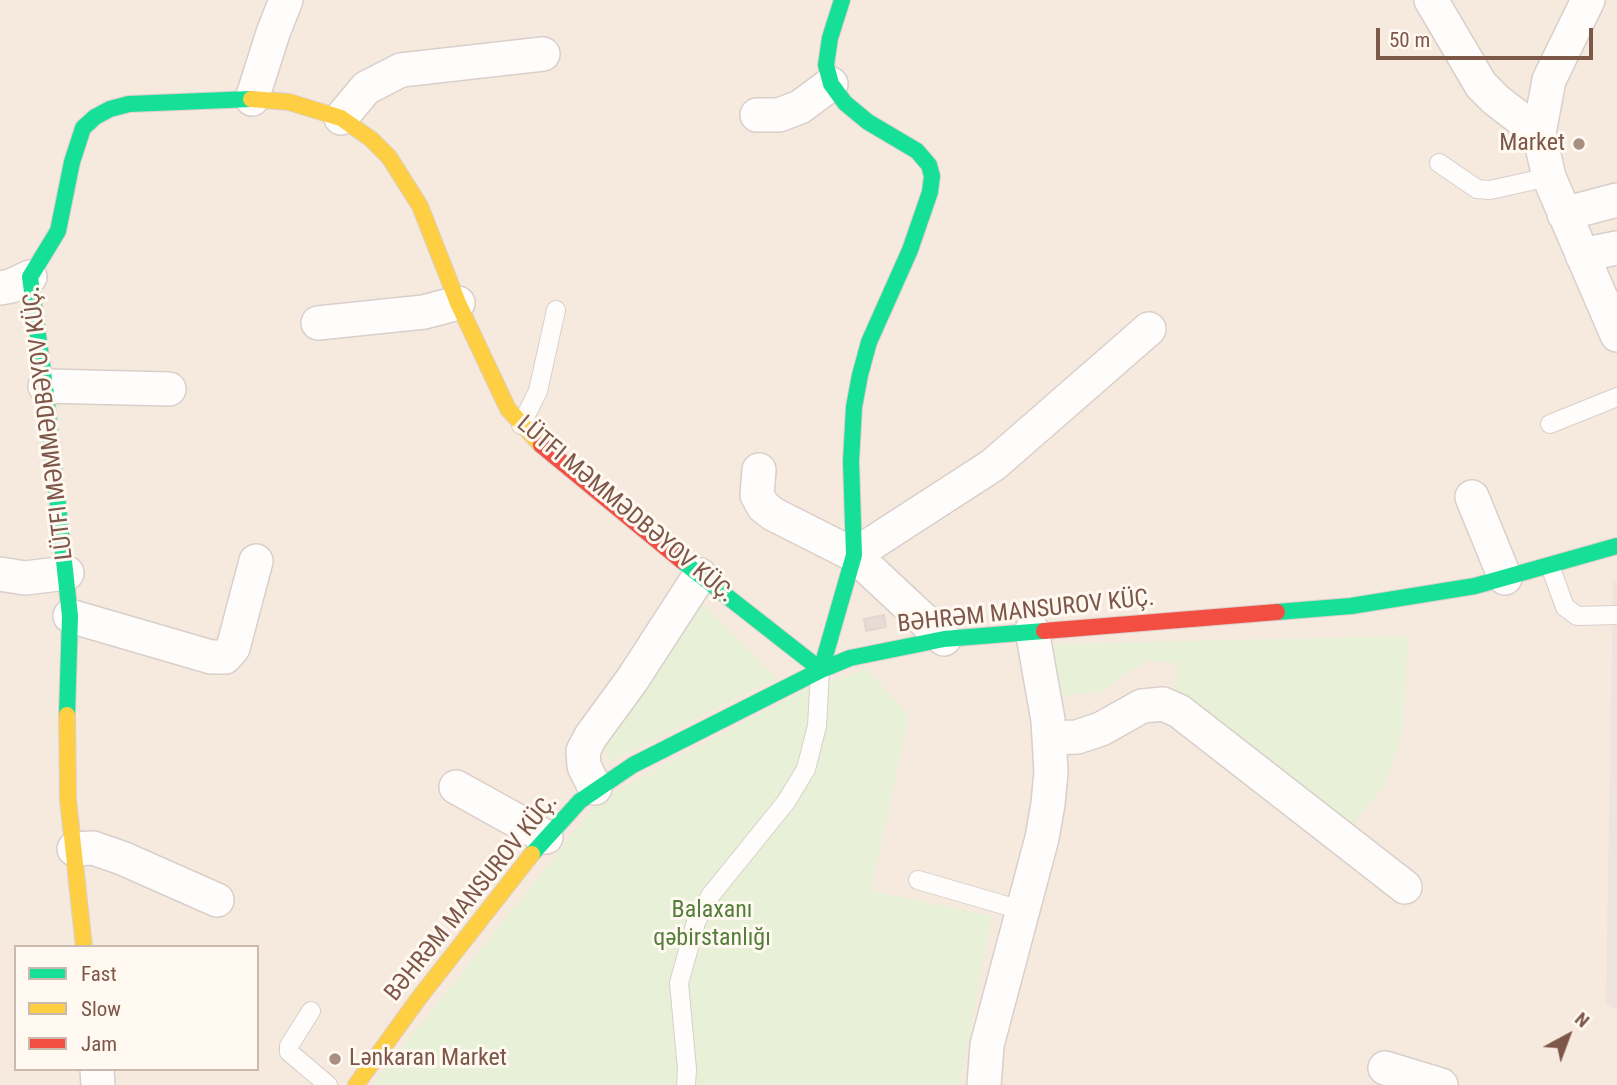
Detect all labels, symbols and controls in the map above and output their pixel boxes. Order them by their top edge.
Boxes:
scale bar [1379,14,1596,58]
text: 50 m [1389,28,1430,52]
place label: Market [1499,130,1565,158]
marker: Market [1571,136,1587,152]
street label: LÜTFI MƏMMƏDBƏYOV KÜÇ. [18,285,80,561]
street label: LÜTFI MƏMMƏDBƏYOV KÜÇ. [510,410,740,610]
street label: BƏHRƏM MANSUROV KÜÇ. [896,584,1156,640]
street label: BƏHRƏM MANSUROV KÜÇ. [380,789,564,1007]
park label: Balaxanı qəbirstanlığı [653,897,771,953]
legend [14,945,259,1071]
text: Fast [81,962,117,986]
text: Slow [81,997,121,1021]
north arrow [1533,1001,1603,1071]
text: N [1570,1007,1594,1032]
text: Jam [81,1032,117,1056]
place label: Lənkaran Market [349,1045,507,1073]
marker: Lənkaran Market [327,1051,343,1067]

